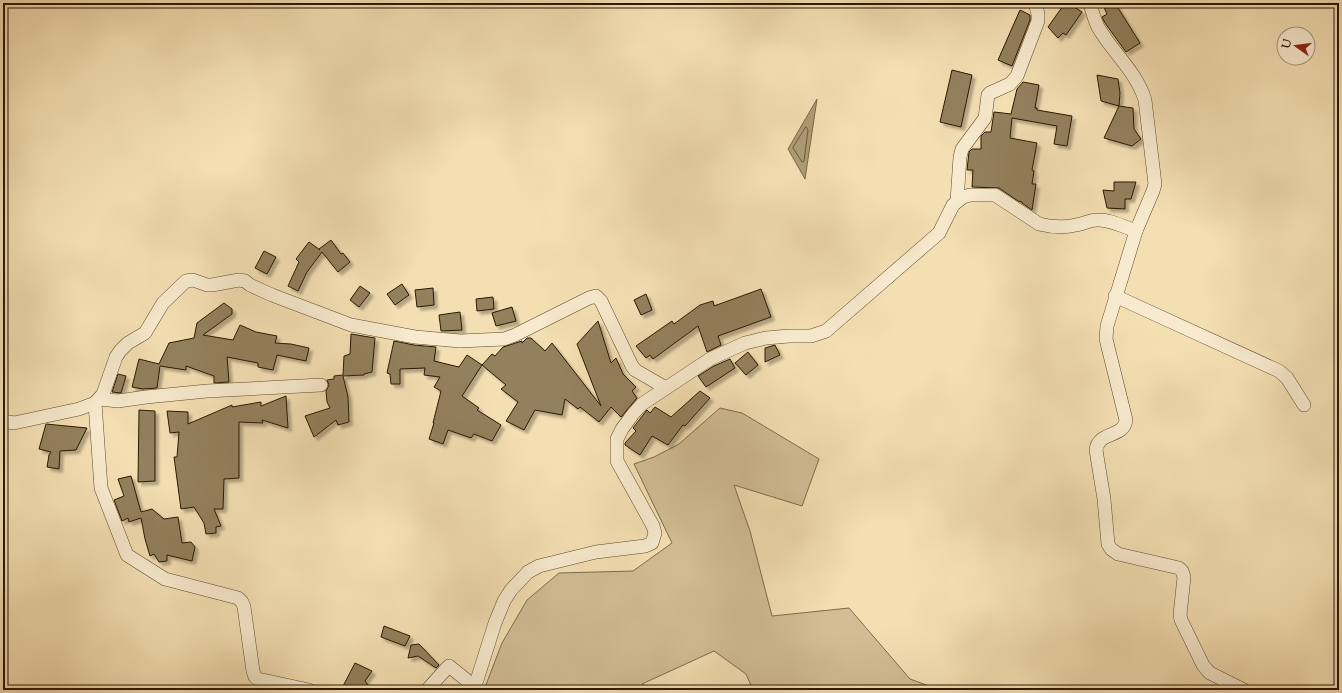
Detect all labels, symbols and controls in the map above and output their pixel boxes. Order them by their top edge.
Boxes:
north arrow [1276,26,1316,66]
text: U [1278,38,1296,51]

